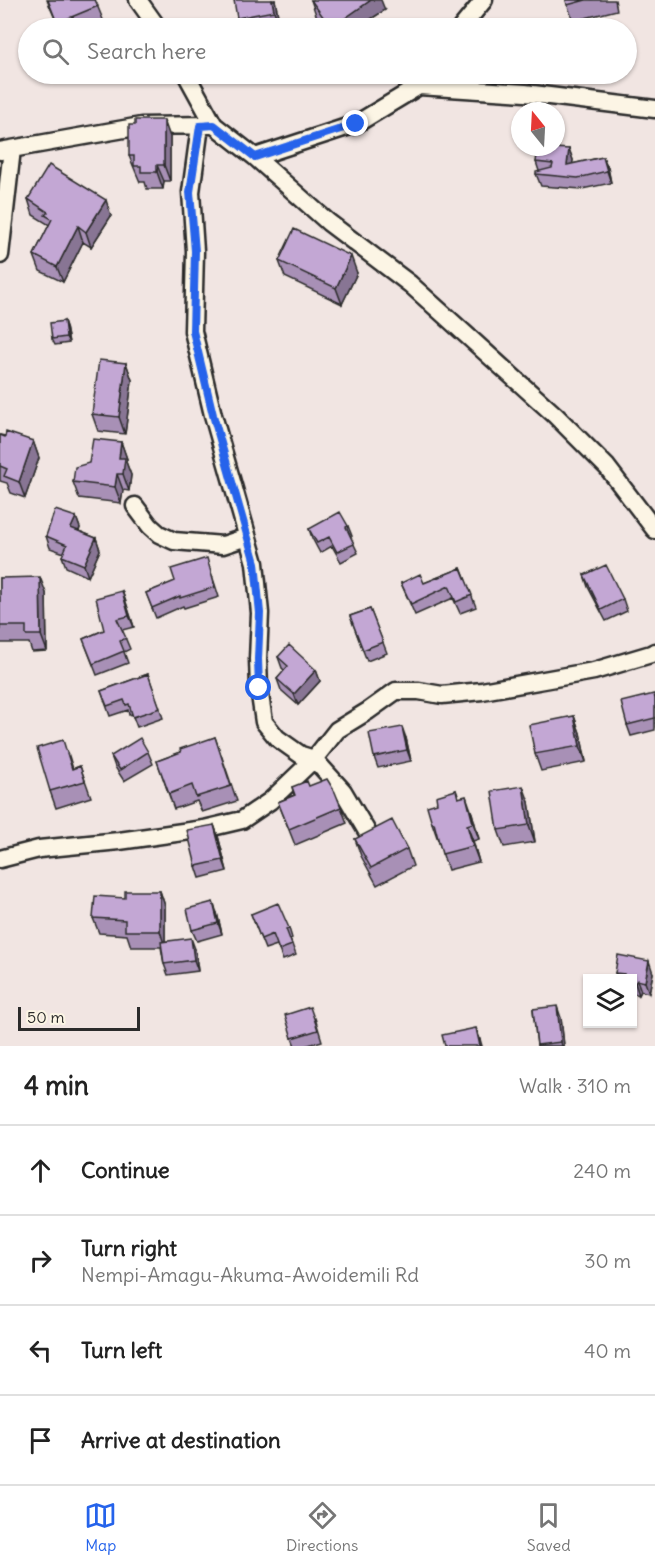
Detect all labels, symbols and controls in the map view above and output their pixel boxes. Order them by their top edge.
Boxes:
search box [18,18,637,84]
icon: search [39,35,72,68]
text: Search here [87,37,206,65]
north arrow [511,102,565,156]
route end [342,110,368,136]
route start [245,674,271,700]
map controls [583,974,637,1028]
button: layers [583,974,637,1028]
scale bar [18,1004,140,1032]
text: 50 m [27,1007,65,1027]
text: 4 min [24,1069,89,1102]
text: Walk · 310 m [519,1073,631,1098]
icon: ahead [24,1154,57,1187]
text: Continue [81,1156,170,1184]
text: 240 m [573,1158,631,1183]
text: Turn right [81,1234,177,1262]
icon: right [24,1244,57,1277]
text: 30 m [584,1248,631,1273]
text: Nempi-Amagu-Akuma-Awoidemili Rd [81,1262,419,1287]
icon: left [24,1334,57,1367]
text: Turn left [81,1336,162,1364]
text: 40 m [584,1338,631,1363]
icon: arrive [24,1424,57,1457]
text: Arrive at destination [81,1426,281,1454]
tab: Map [84,1499,117,1555]
tab: Directions [286,1499,358,1555]
tab: Saved [527,1499,571,1555]

